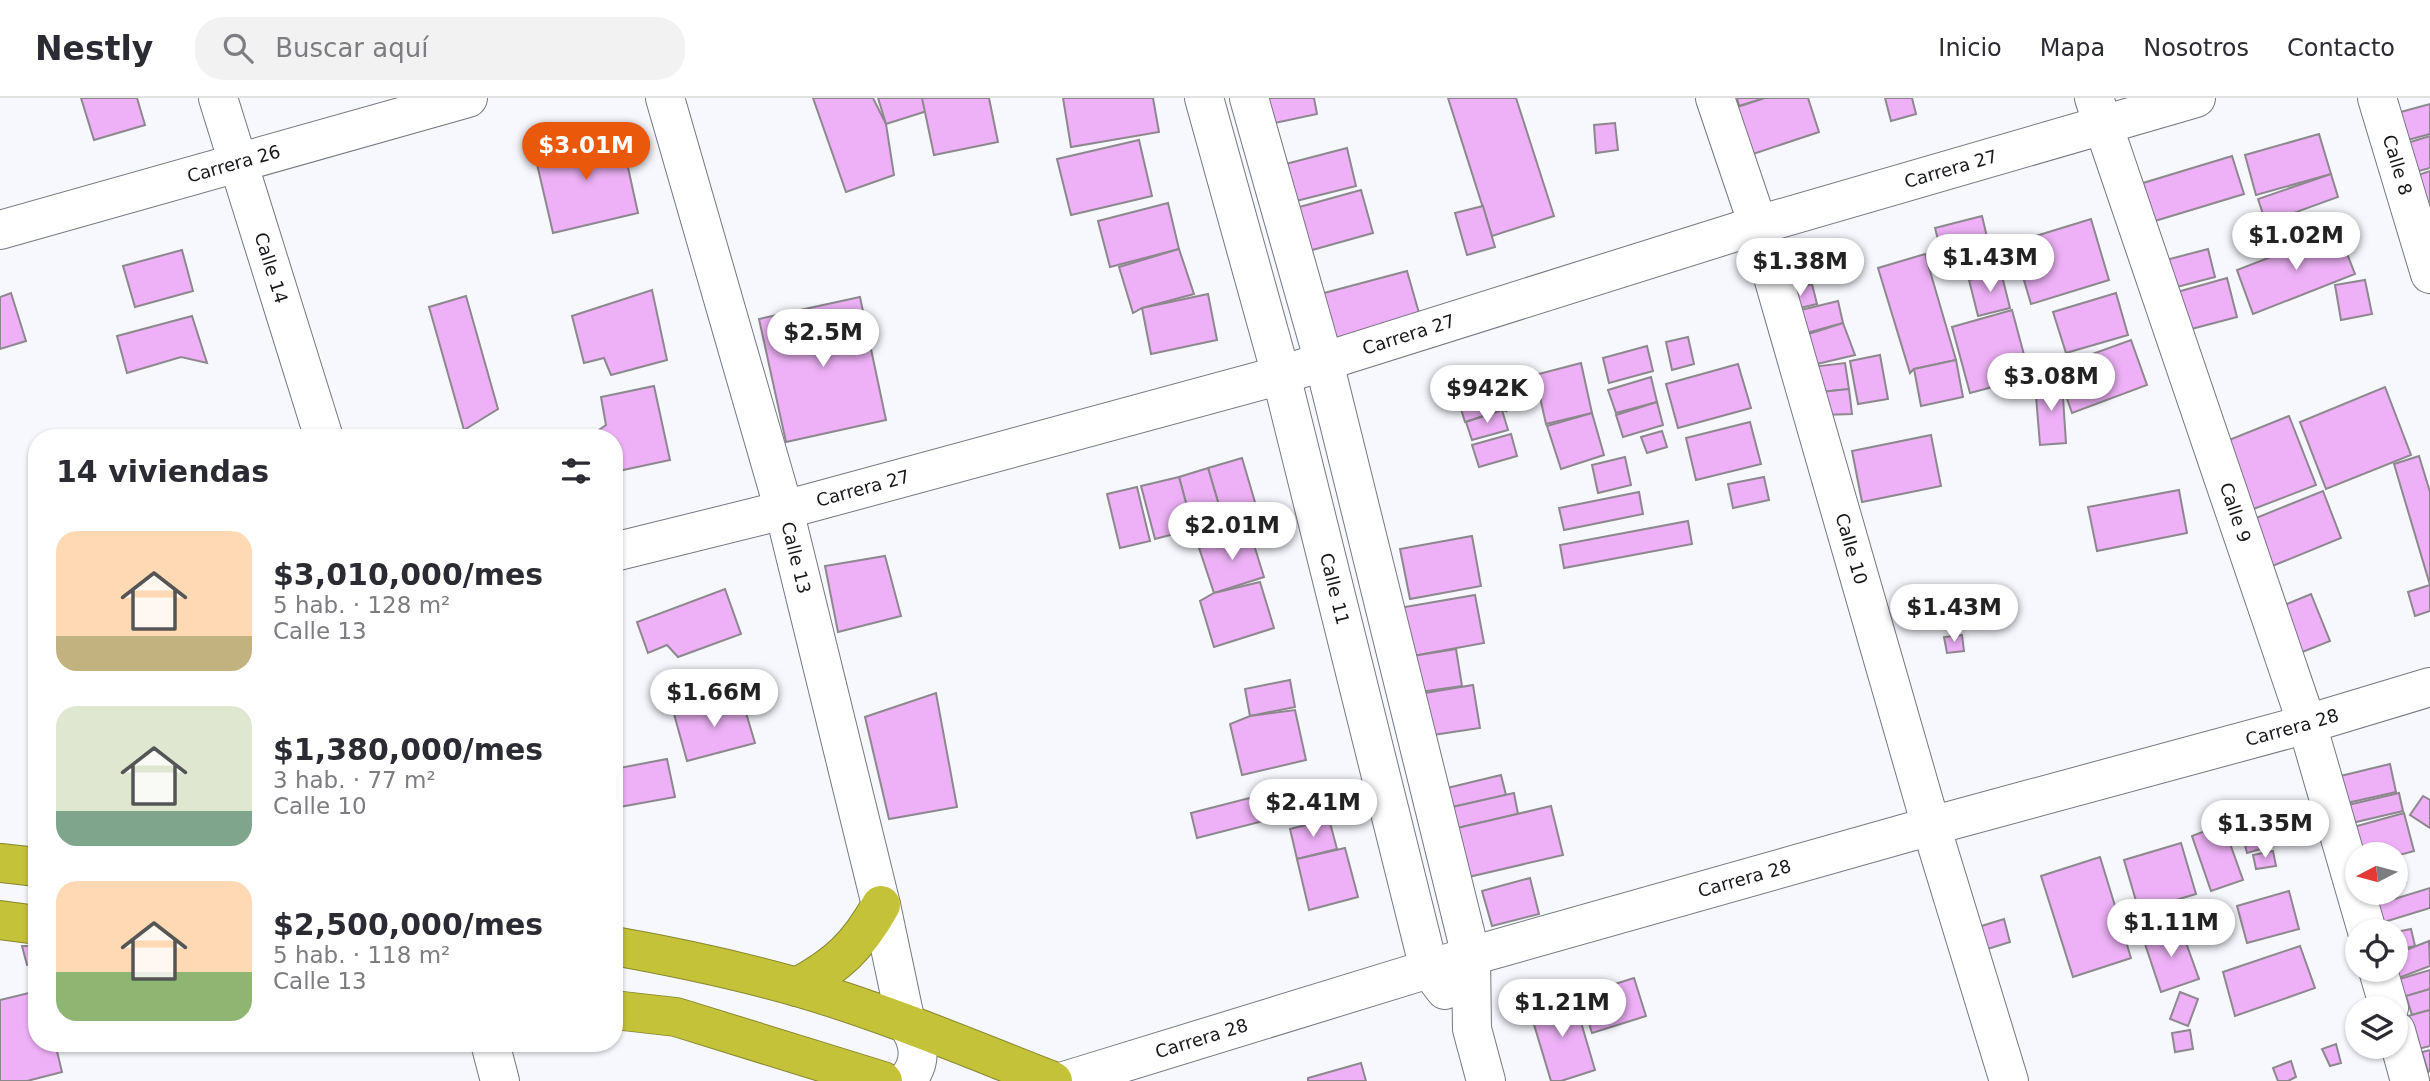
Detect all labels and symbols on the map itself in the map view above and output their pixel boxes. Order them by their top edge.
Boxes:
pin: $3.01M [529,122,643,182]
street label: Calle 8 [2379,132,2417,198]
street label: Carrera 26 [185,140,283,187]
street label: Carrera 27 [1902,145,2000,192]
pin: $1.02M [2239,212,2353,272]
street label: Calle 14 [251,230,292,306]
pin: $1.43M [1933,234,2047,294]
pin: $1.38M [1743,238,1857,298]
pin: $2.5M [774,310,872,369]
street label: Carrera 27 [1360,310,1457,359]
pin: $3.08M [1994,354,2108,413]
pin: $942K [1438,366,1536,425]
street label: Carrera 27 [814,465,912,511]
street label: Calle 9 [2216,480,2255,545]
pin: $2.01M [1175,503,1289,562]
street label: Calle 10 [1831,510,1872,587]
street label: Calle 13 [777,519,815,596]
street label: Calle 11 [1316,551,1354,627]
pin: $1.43M [1897,584,2011,644]
pin: $1.66M [657,670,771,729]
street label: Carrera 28 [2243,704,2341,750]
pin: $2.41M [1256,780,1370,839]
pin: $1.35M [2208,800,2322,860]
north arrow [2345,842,2408,905]
street label: Carrera 28 [1695,855,1793,901]
pin: $1.11M [2114,900,2228,959]
pin: $1.21M [1505,979,1619,1039]
street label: Carrera 28 [1153,1014,1250,1062]

